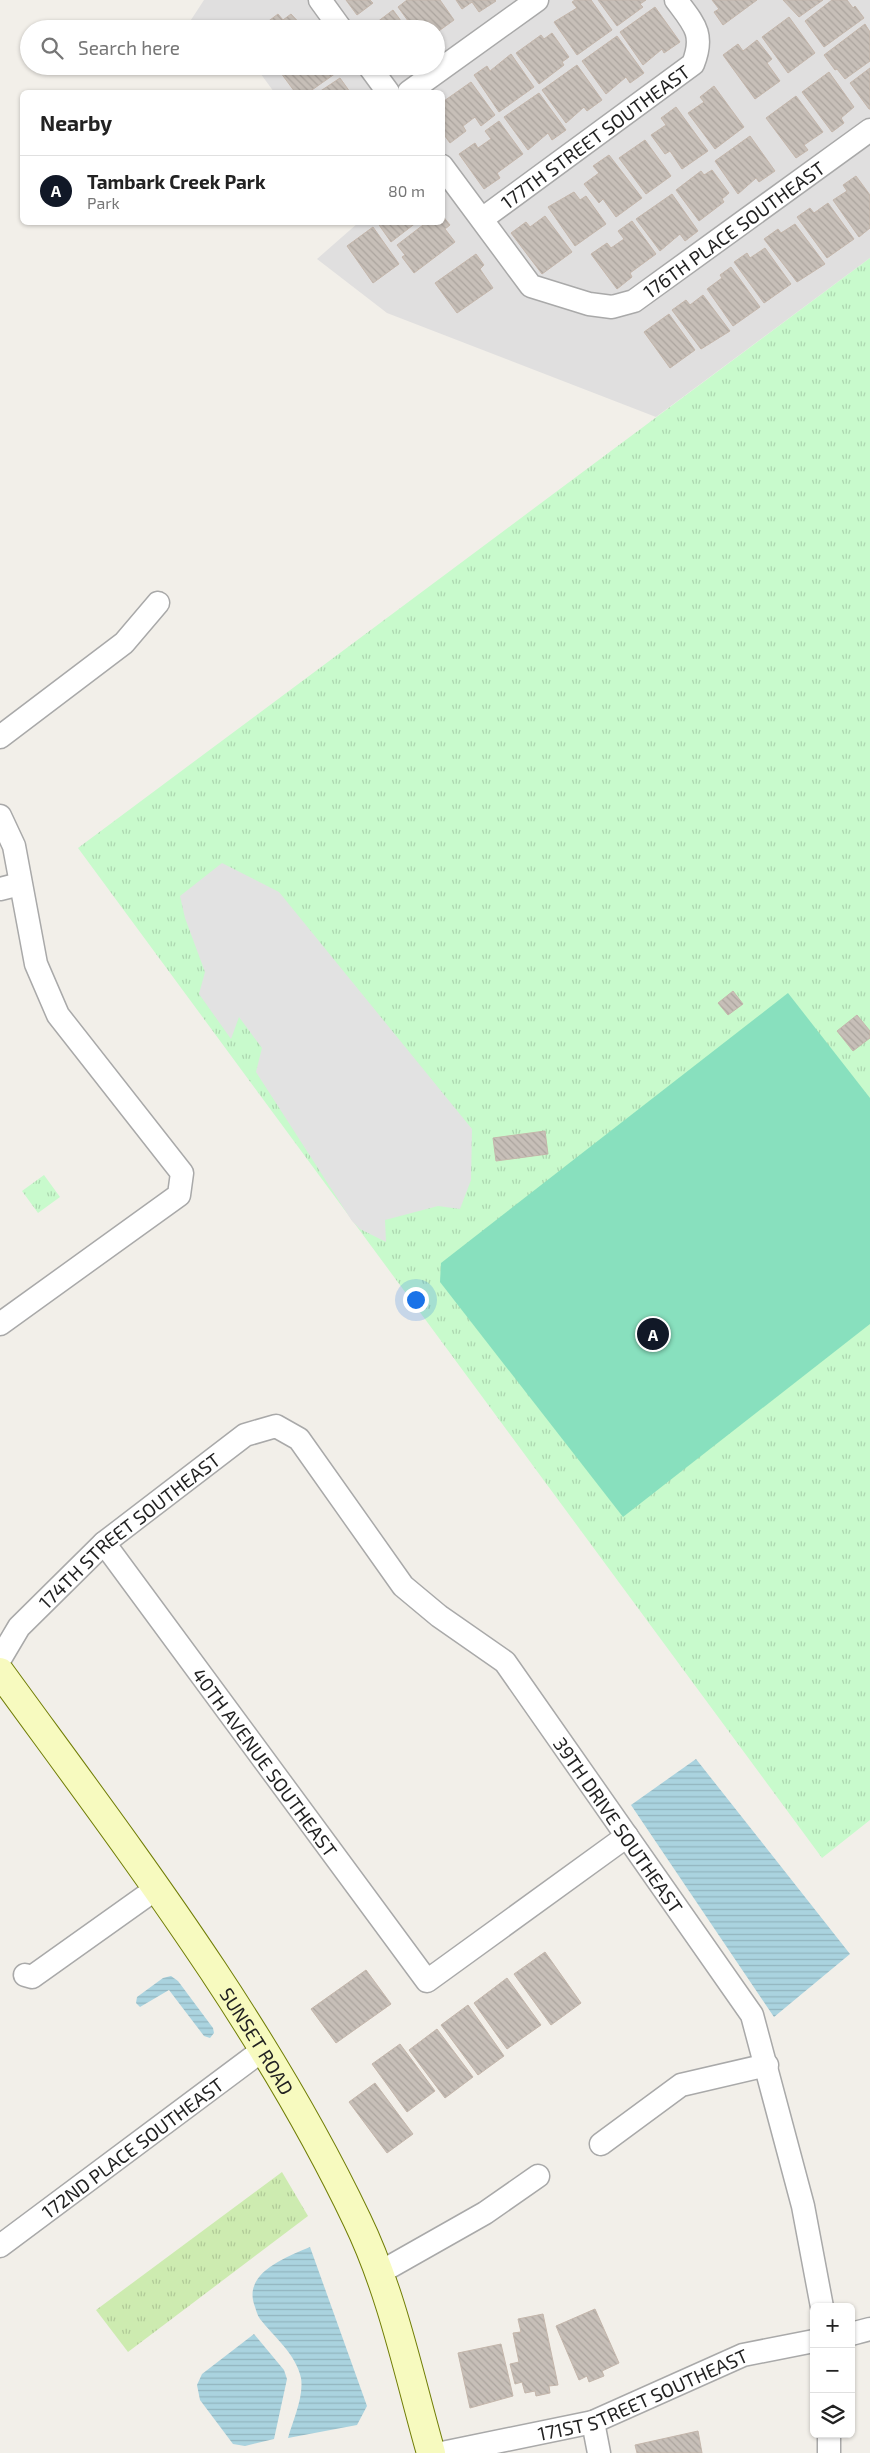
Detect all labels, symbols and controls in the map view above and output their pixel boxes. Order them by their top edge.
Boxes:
search box [20,20,445,75]
icon: search [38,34,66,62]
text: Search here [78,36,180,59]
street label: 177TH STREET SOUTHEAST [496,59,694,213]
text: Nearby [40,110,112,135]
street label: 176TH PLACE SOUTHEAST [638,155,829,302]
text: Tambark Creek Park [87,170,266,193]
text: A [51,181,61,200]
text: 80 m [388,181,425,200]
text: Park [87,193,120,212]
your location [403,1287,429,1313]
pin: A [637,1315,669,1353]
street label: 174TH STREET SOUTHEAST [33,1447,224,1613]
street label: 40TH AVENUE SOUTHEAST [188,1663,343,1861]
street label: 39TH DRIVE SOUTHEAST [549,1732,688,1917]
street label: SUNSET ROAD [216,1983,299,2099]
street label: 172ND PLACE SOUTHEAST [37,2072,228,2223]
map controls [810,2303,855,2438]
button: + [810,2303,855,2348]
street label: 171ST STREET SOUTHEAST [536,2343,751,2445]
button: − [810,2348,855,2393]
button: layers [810,2393,855,2438]

